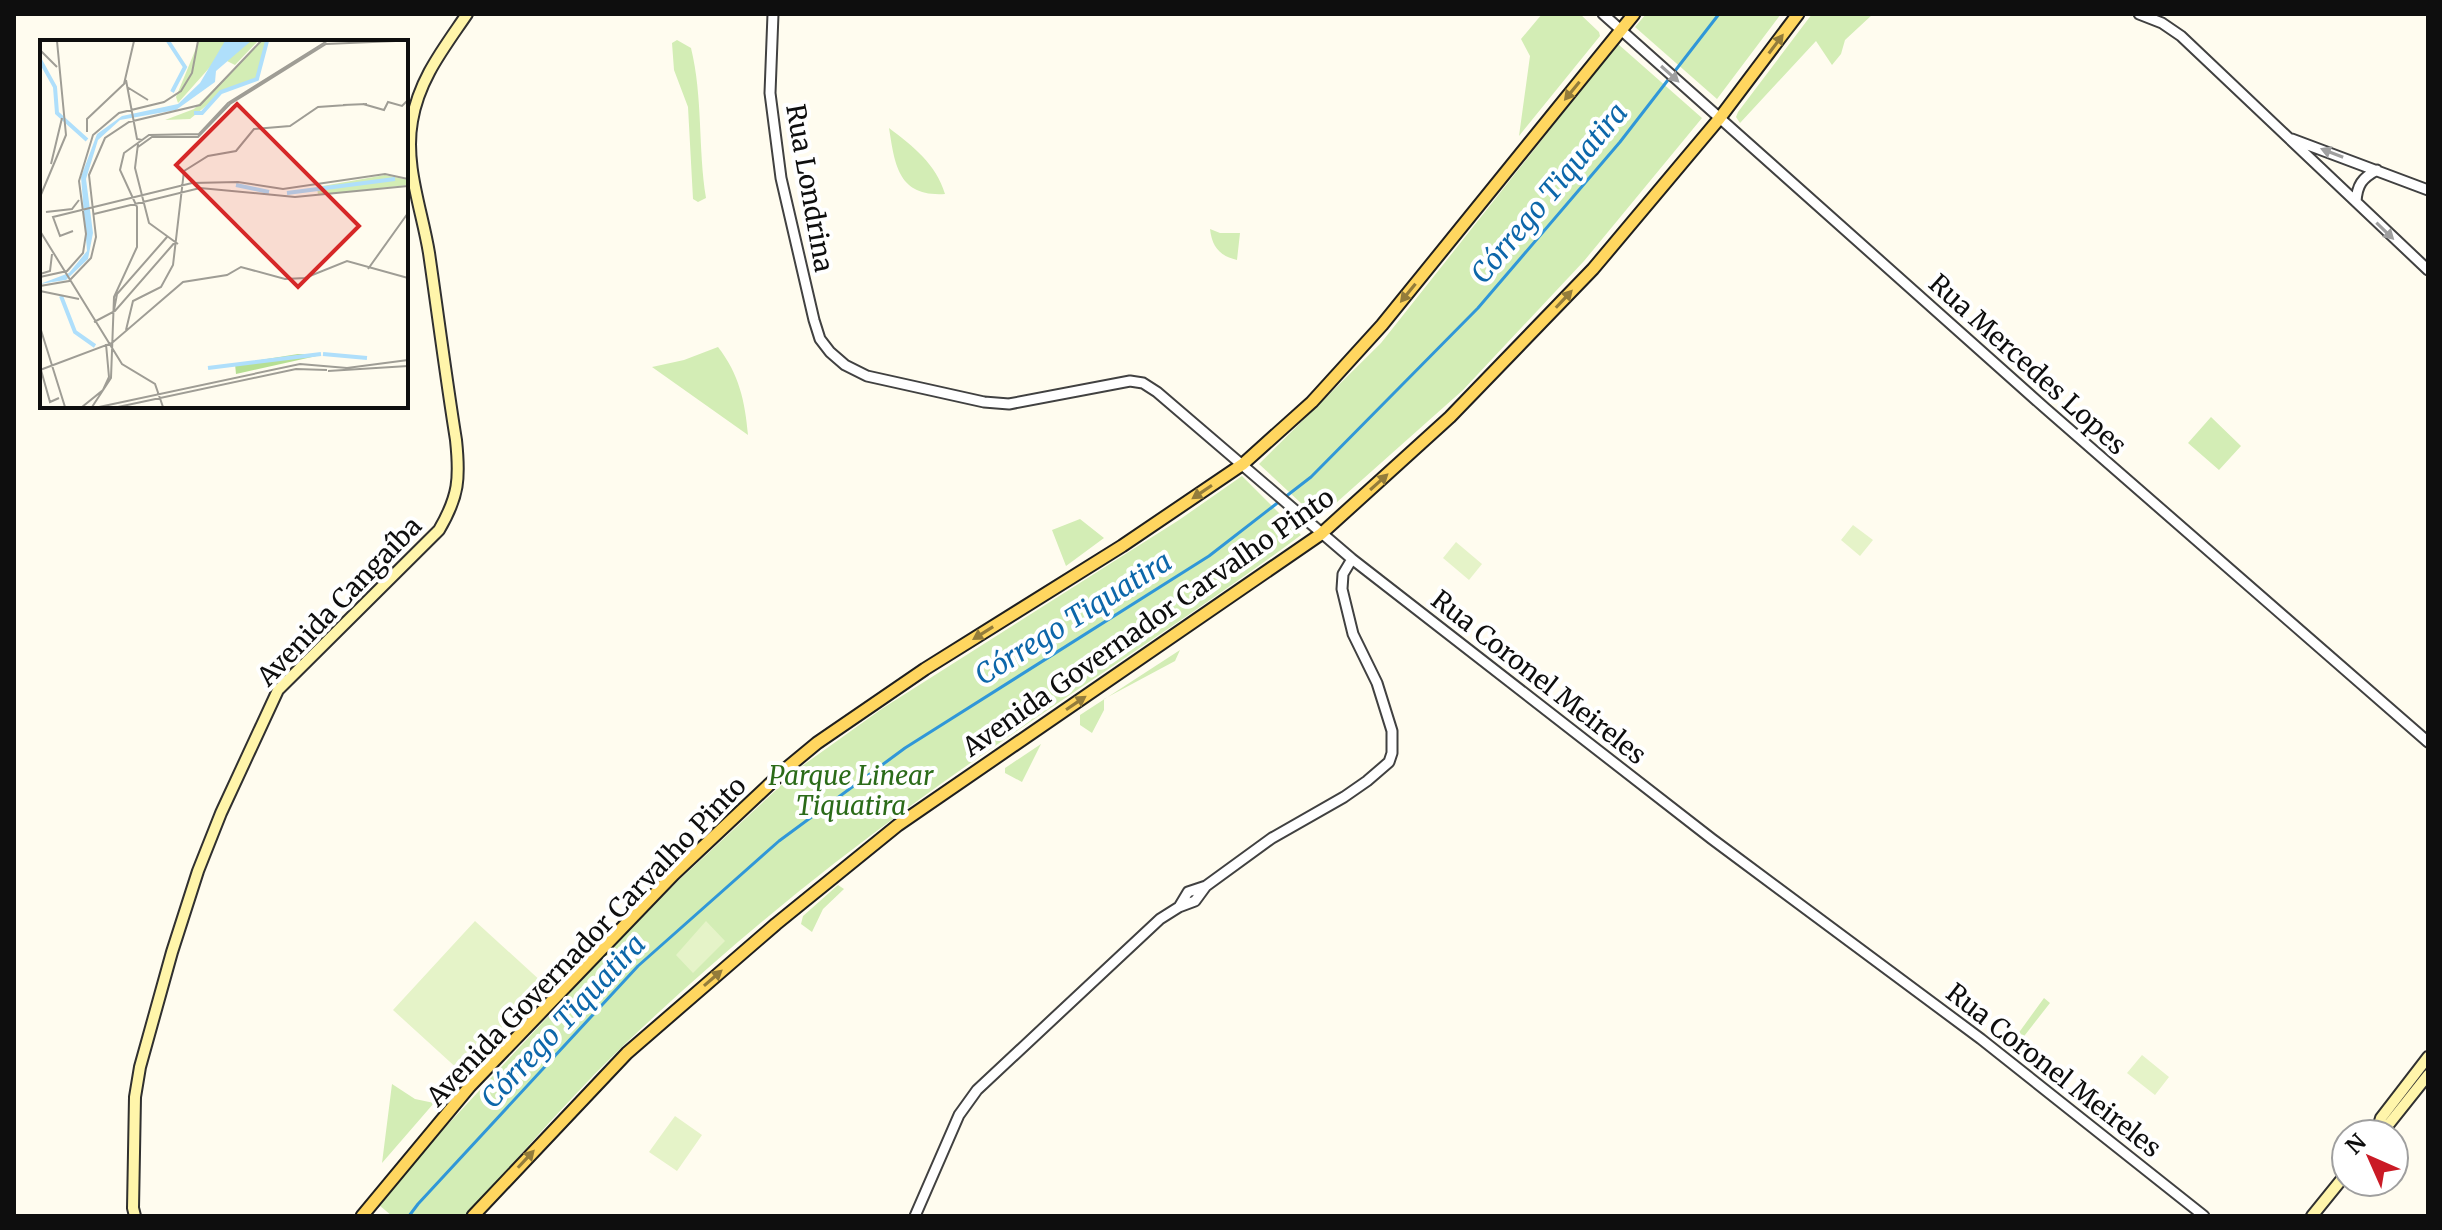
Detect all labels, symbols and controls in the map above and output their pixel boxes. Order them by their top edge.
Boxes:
one-way arrow [1767,34,1783,54]
inset map [40,40,408,408]
one-way arrow [1660,65,1679,83]
one-way arrow [1564,81,1580,101]
water label: Córrego Tiquatira [1463,95,1635,291]
street label: Rua Londrina [779,101,841,275]
one-way arrow [2320,146,2344,159]
one-way arrow [2375,221,2394,239]
street label: Rua Mercedes Lopes [1922,267,2134,461]
one-way arrow [1400,283,1417,303]
one-way arrow [1554,290,1572,309]
one-way arrow [1369,473,1388,491]
street label: Avenida Governador Carvalho Pinto [955,481,1340,764]
one-way arrow [1192,484,1213,499]
street label: Avenida Cangaíba [249,509,428,693]
water label: Córrego Tiquatira [968,543,1178,693]
street label: Rua Coronel Meireles [1425,583,1653,771]
one-way arrow [973,625,994,640]
one-way arrow [1065,696,1086,711]
park label: Parque Linear Tiquatira [769,759,934,822]
street label: Avenida Governador Carvalho Pinto [419,769,753,1114]
water label: Córrego Tiquatira [473,926,653,1116]
one-way arrow [703,970,722,988]
street label: Rua Coronel Meireles [1940,976,2168,1164]
north arrow [2330,1118,2410,1198]
text: N [2340,1127,2372,1160]
one-way arrow [517,1150,535,1169]

